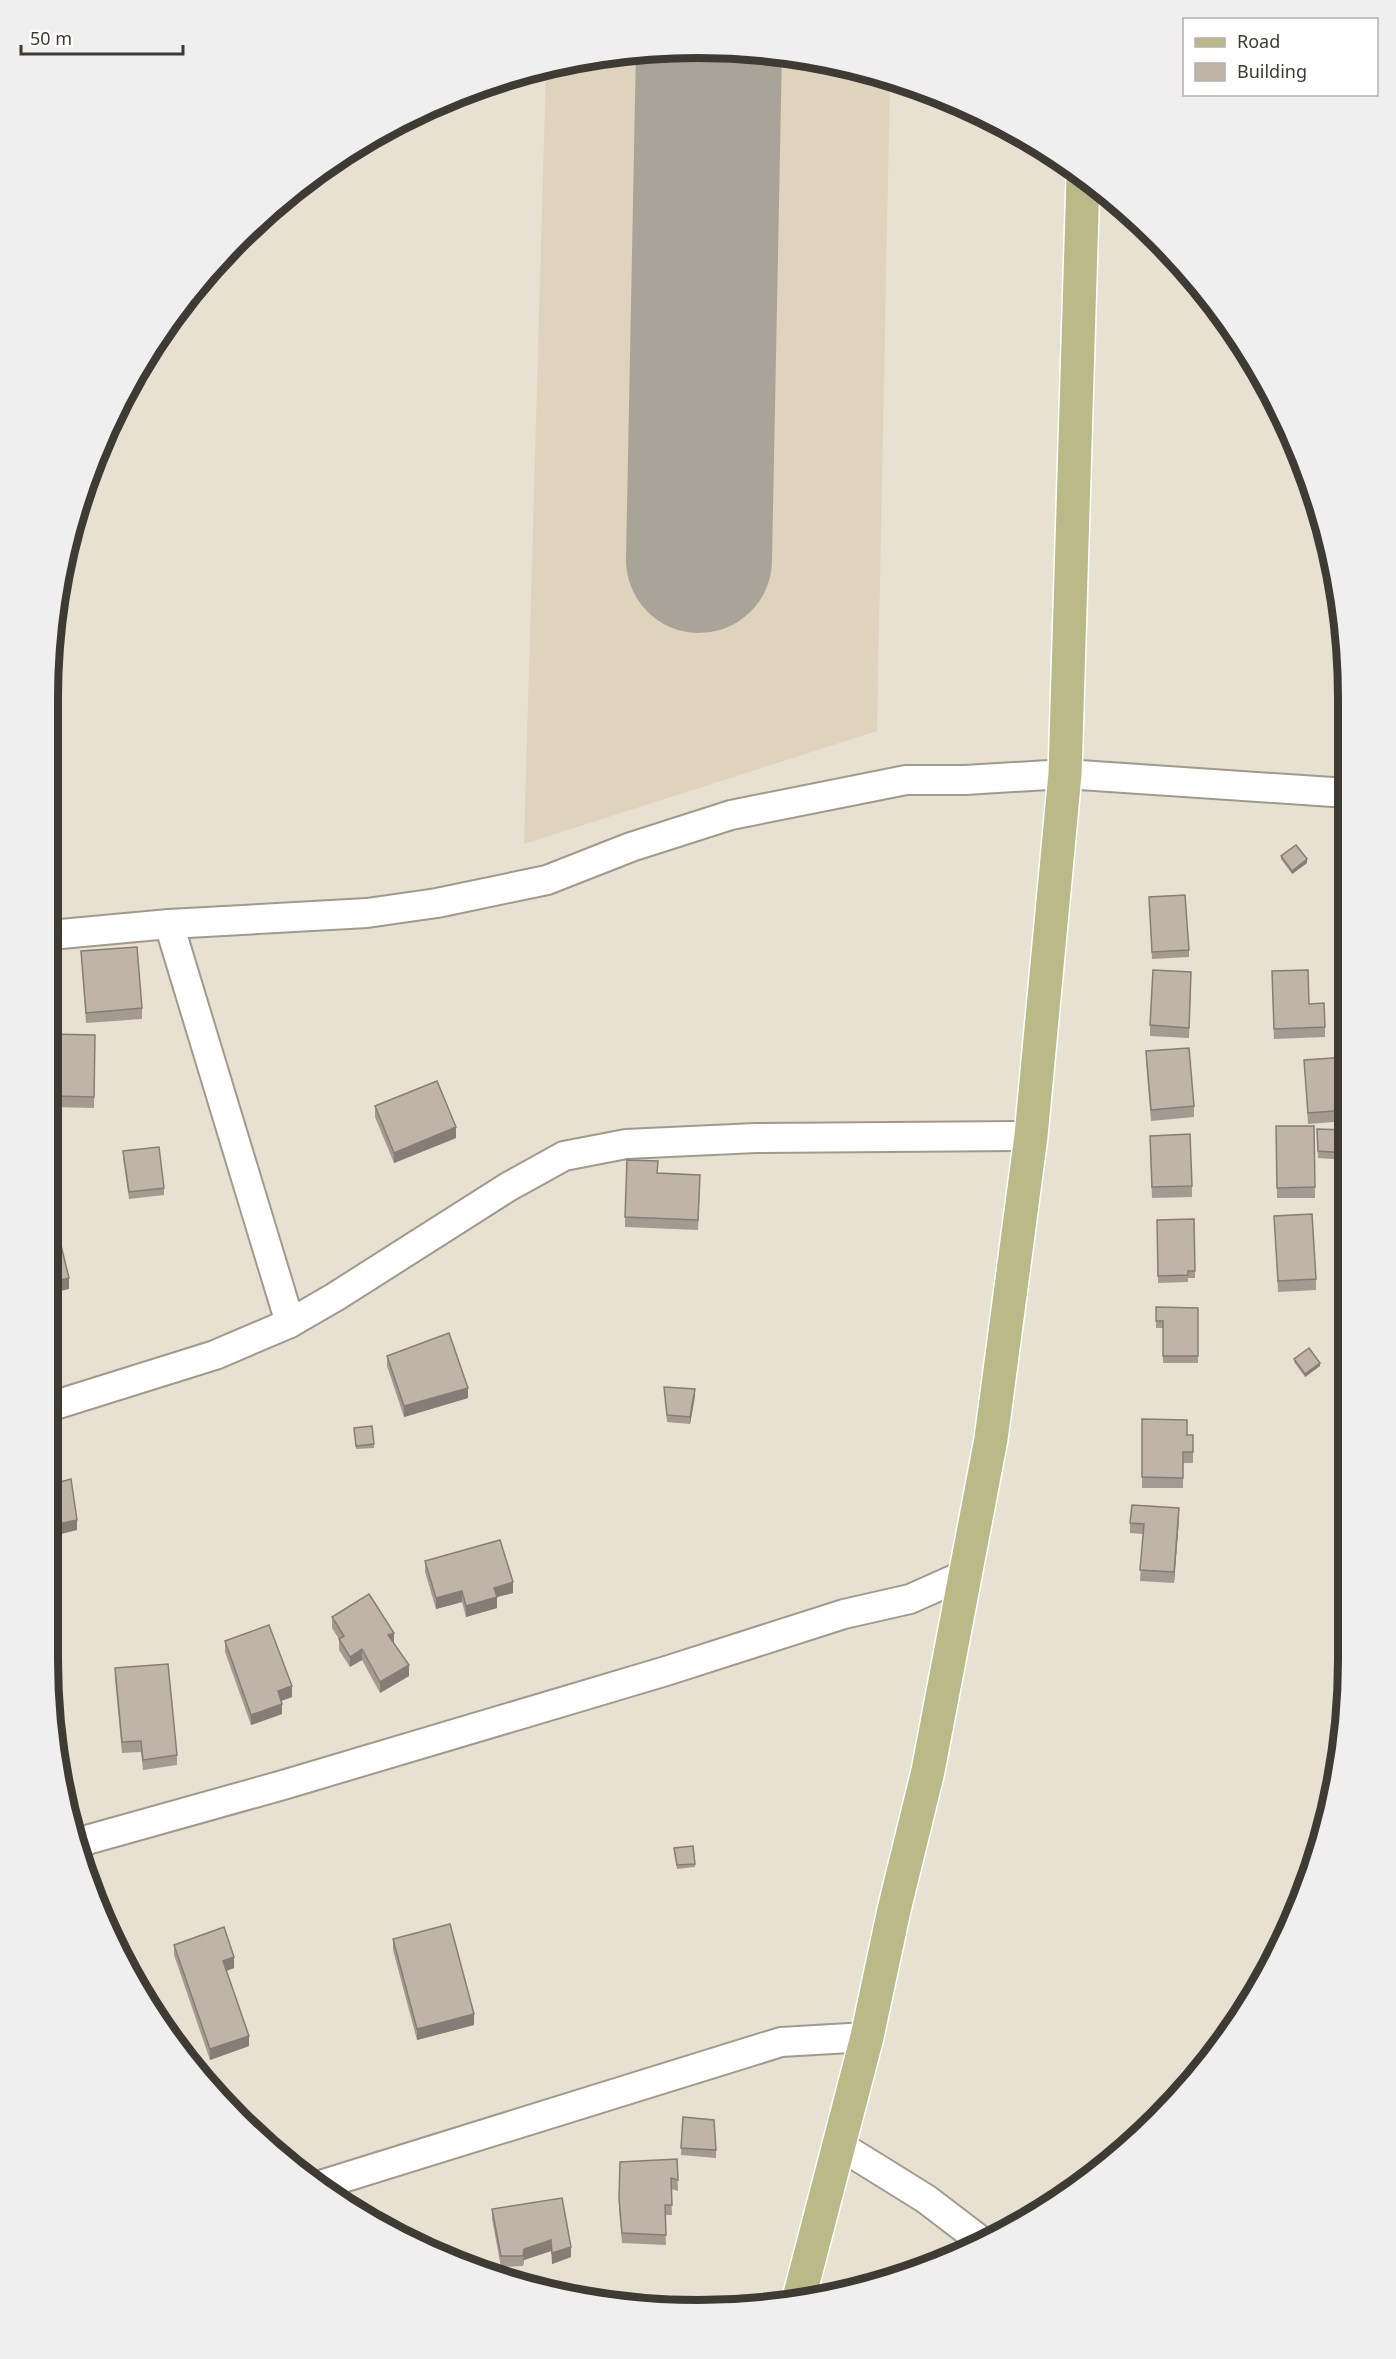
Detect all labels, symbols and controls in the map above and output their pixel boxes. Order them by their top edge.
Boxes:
scale bar [21,18,183,56]
legend [1183,18,1378,96]
text: 50 m [30,26,72,50]
text: Road [1237,29,1280,53]
text: Building [1237,59,1307,83]

